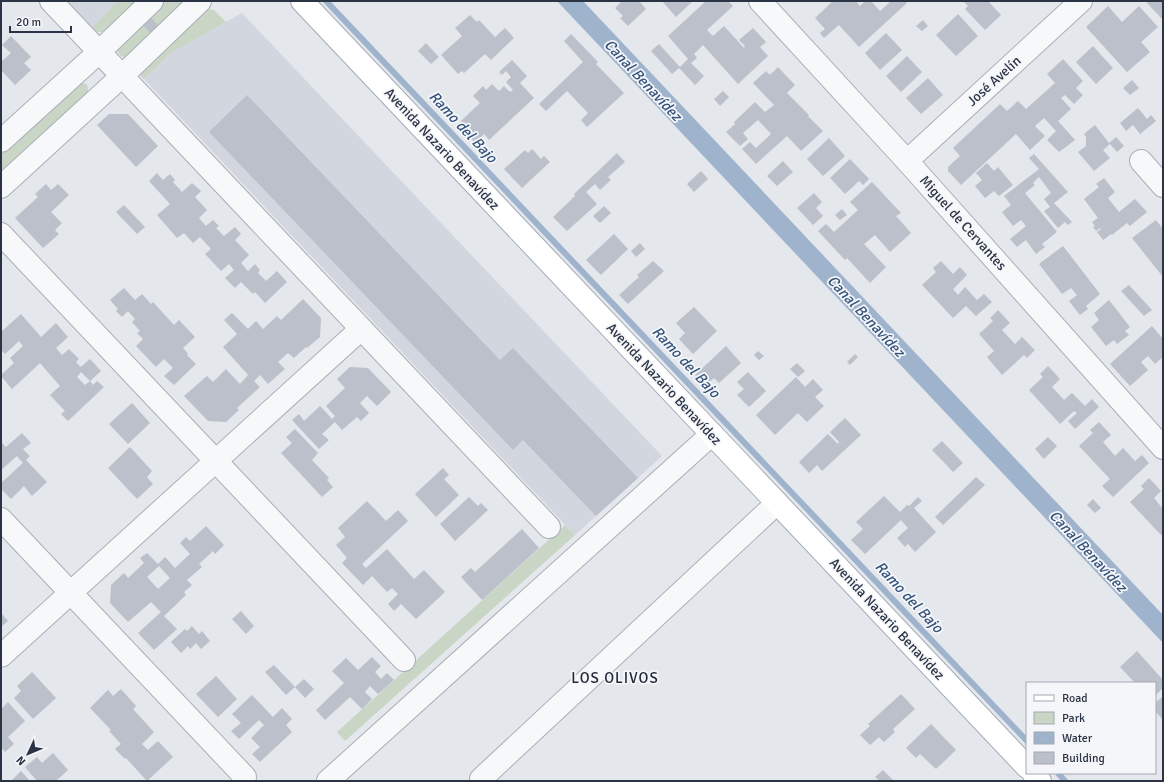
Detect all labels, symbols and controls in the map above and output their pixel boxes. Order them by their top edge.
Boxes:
scale bar [10,8,71,34]
text: 20 m [16,15,41,30]
water label: Canal Benavídez [601,35,686,126]
street label: José Avelín [963,52,1025,110]
street label: Avenida Nazario Benavídez [381,84,503,214]
water label: Ramo del Bajo [425,87,502,167]
street label: Miguel de Cervantes [916,172,1010,274]
water label: Canal Benavídez [824,271,909,362]
street label: Avenida Nazario Benavídez [603,319,725,449]
water label: Ramo del Bajo [648,322,725,402]
water label: Canal Benavídez [1046,506,1131,597]
street label: Avenida Nazario Benavídez [826,554,948,684]
water label: Ramo del Bajo [871,557,948,637]
district label: LOS OLIVOS [571,669,659,687]
legend [1026,682,1156,774]
text: Road [1062,691,1088,706]
text: Park [1062,711,1085,726]
text: Water [1062,731,1093,746]
north arrow [8,734,48,774]
text: Building [1062,751,1105,766]
text: N [14,753,29,768]

